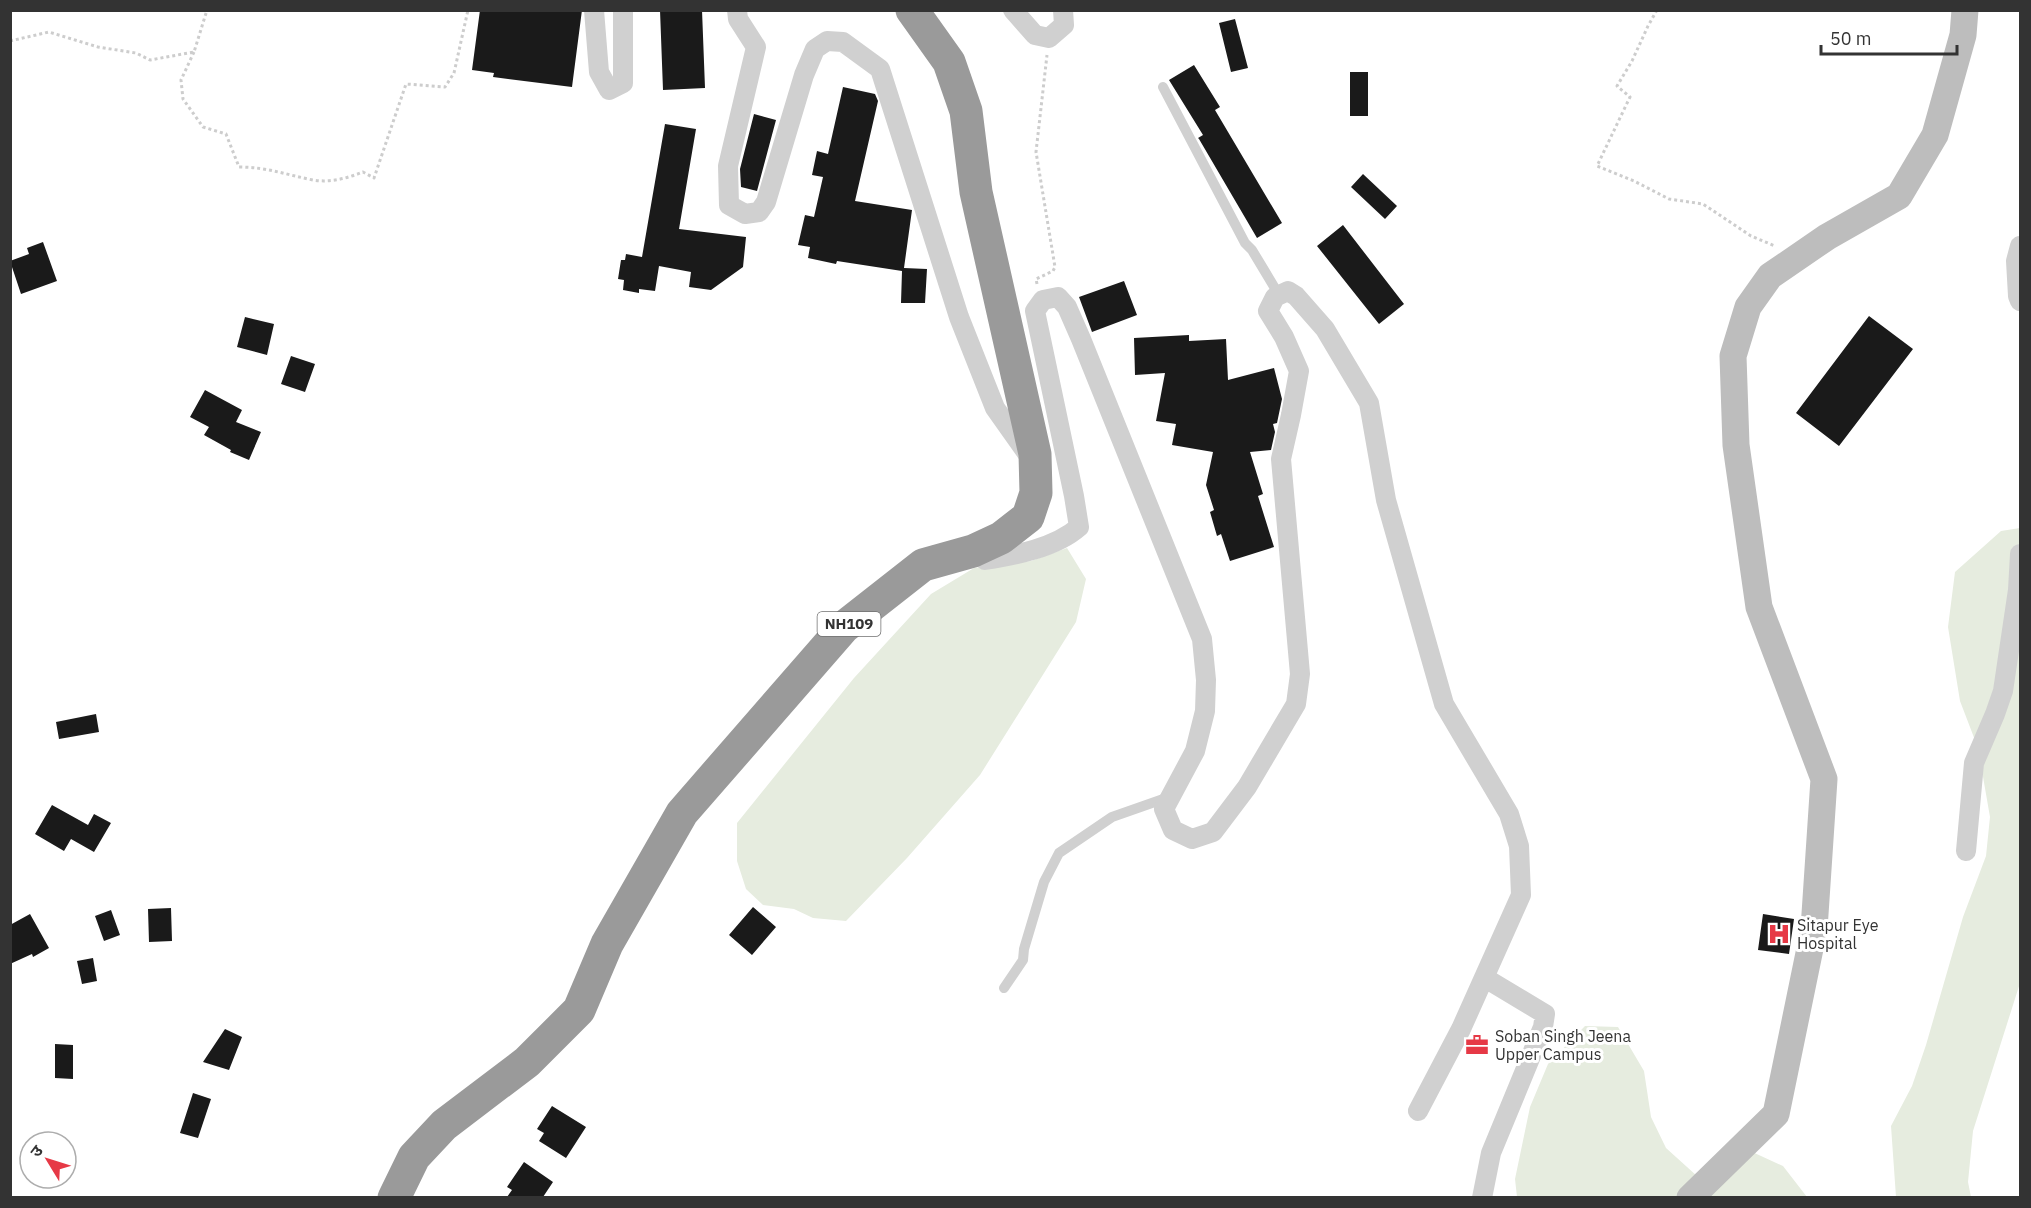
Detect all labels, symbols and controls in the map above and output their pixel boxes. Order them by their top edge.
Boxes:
scale bar [1821,18,1958,56]
text: 50 m [1830,27,1872,50]
road number: NH109 [818,612,880,636]
place label: Sitapur Eye Hospital [1797,915,1879,953]
hospital icon: Sitapur Eye Hospital [1766,921,1792,947]
place label: Soban Singh Jeena Upper Campus [1495,1026,1631,1064]
office icon: Soban Singh Jeena Upper Campus [1464,1032,1490,1058]
north arrow [18,1130,78,1190]
text: उ [25,1140,47,1161]

